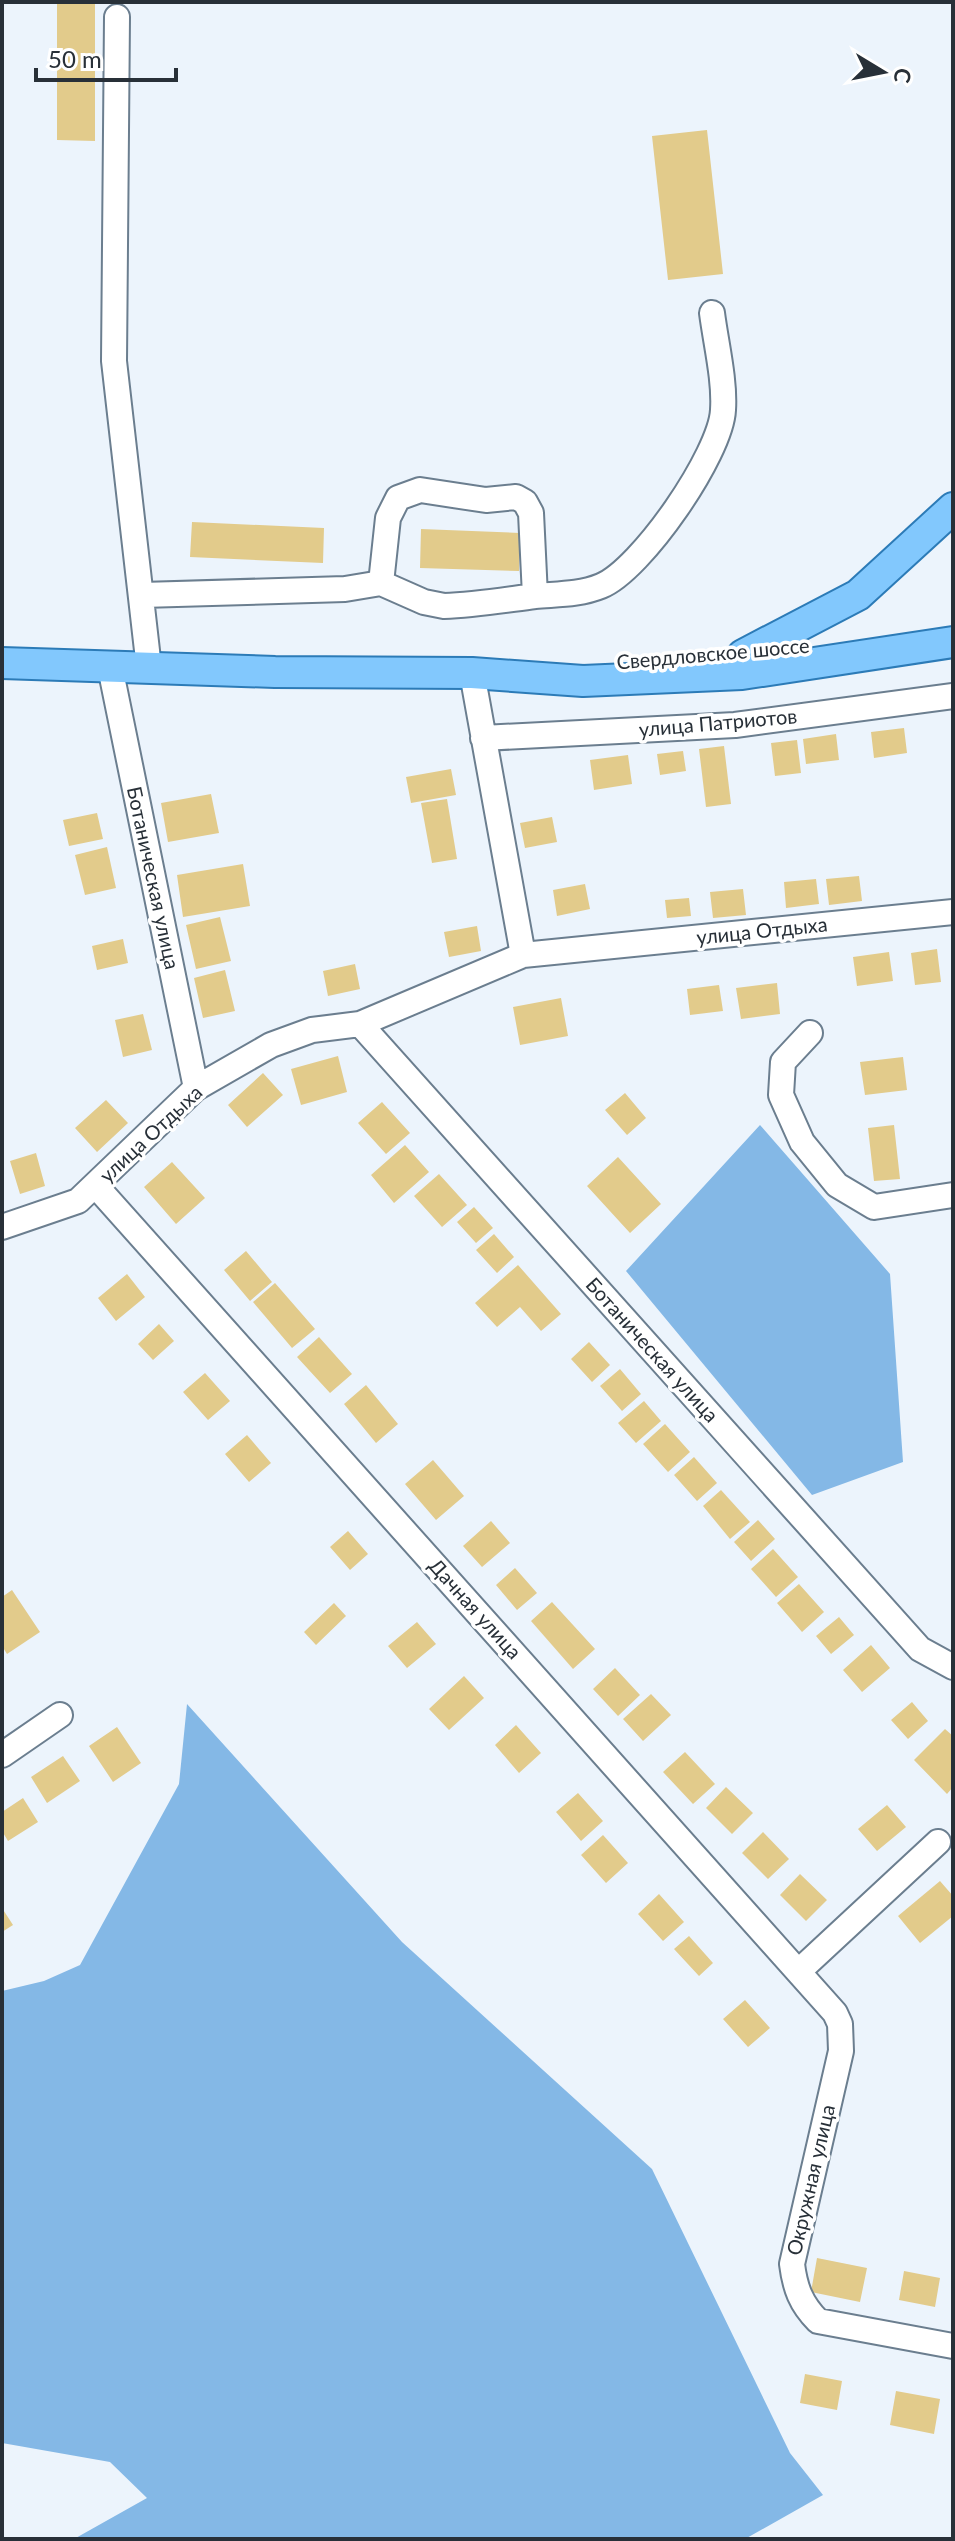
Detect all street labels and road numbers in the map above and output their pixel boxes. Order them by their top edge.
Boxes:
street label: Свердловское шоссе [615,633,810,673]
street label: улица Патриотов [638,703,798,741]
street label: Ботаническая улица [123,784,185,971]
street label: улица Отдыха [695,911,829,949]
street label: улица Отдыха [94,1080,207,1187]
street label: Ботаническая улица [581,1272,724,1427]
street label: Дачная улица [424,1553,527,1663]
street label: Окружная улица [781,2102,839,2257]

